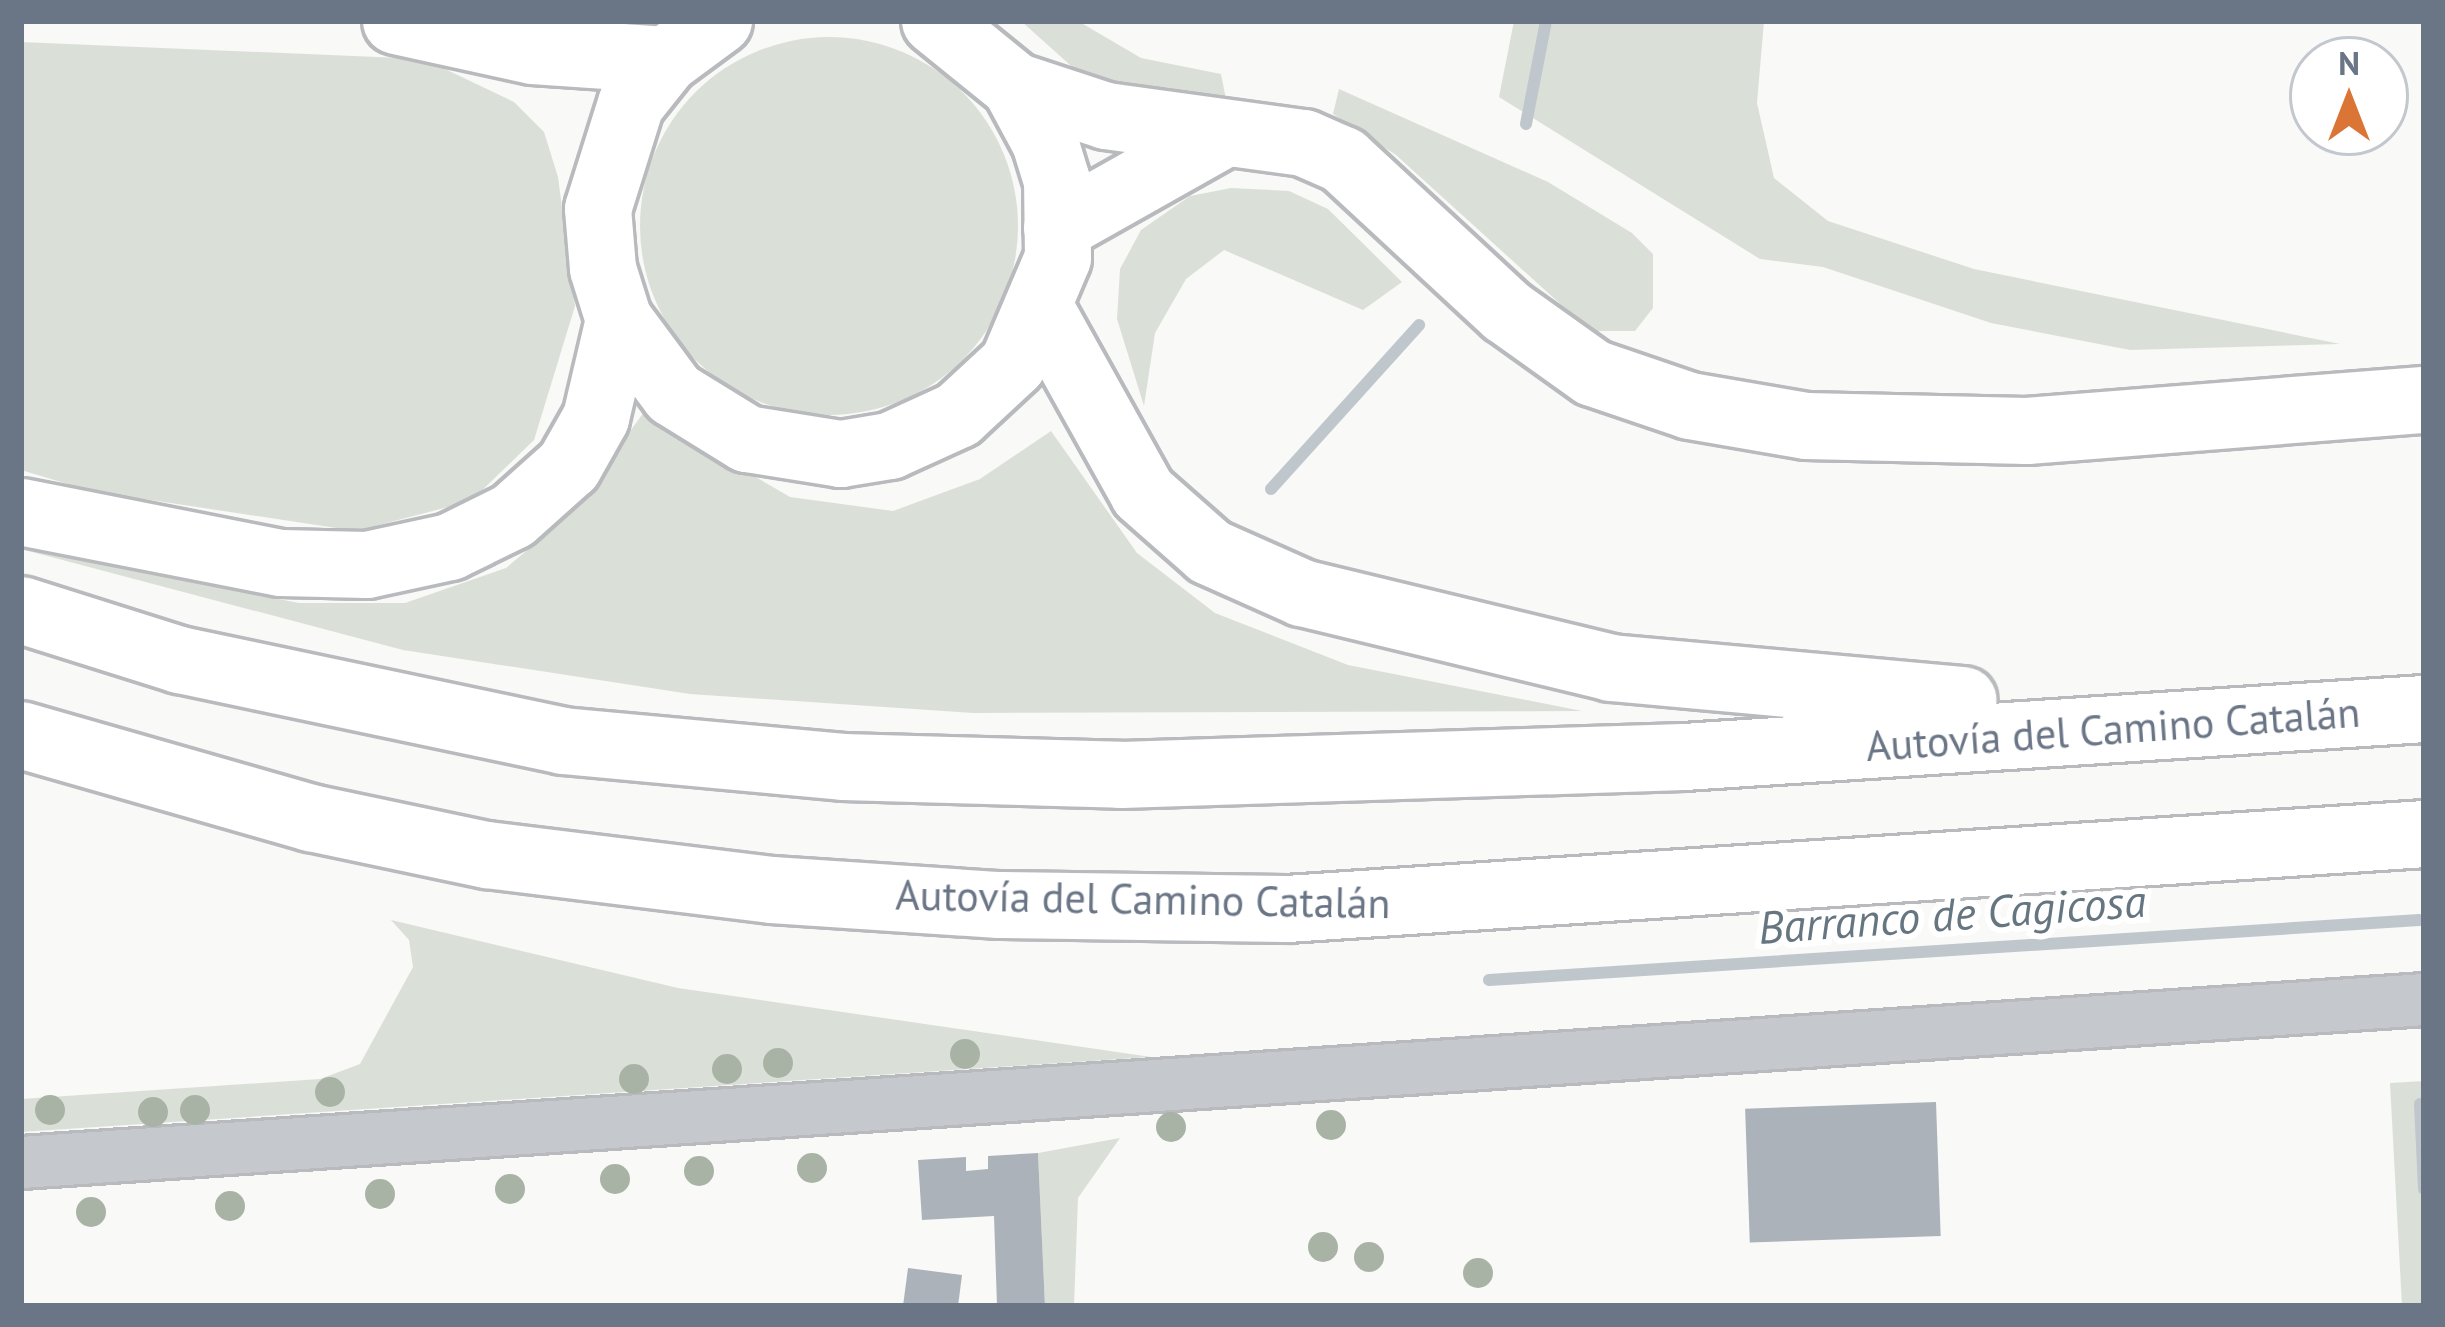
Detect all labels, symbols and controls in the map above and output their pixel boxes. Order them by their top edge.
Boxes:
north arrow [2289,36,2409,156]
text: N [2338,41,2360,84]
street label: Autovía del Camino Catalán [1864,687,2362,771]
street label: Autovía del Camino Catalán [895,869,1391,929]
water label: Barranco de Cagicosa [1756,874,2148,954]

